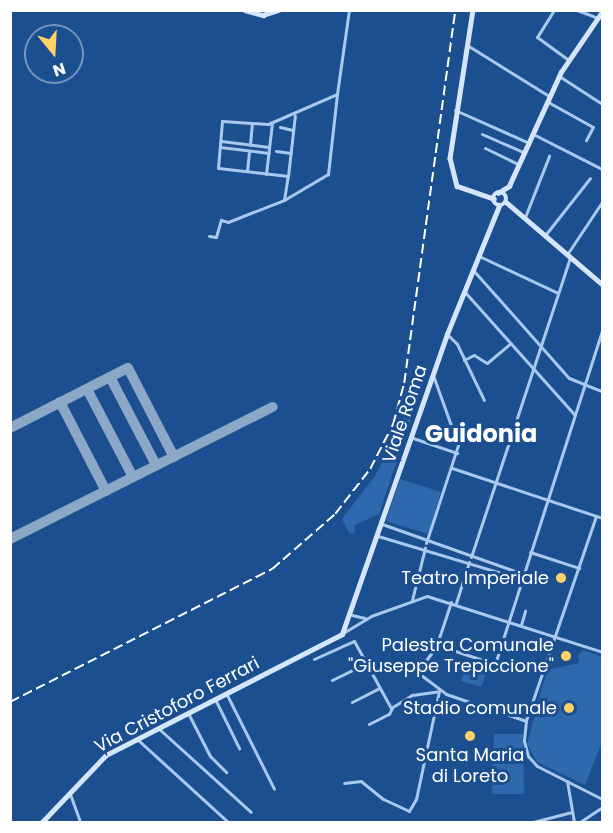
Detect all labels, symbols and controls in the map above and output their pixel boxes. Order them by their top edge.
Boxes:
north arrow [24,24,84,84]
text: N [50,57,68,82]
street label: Viale Roma [378,362,432,466]
district label: Guidonia [425,420,537,448]
place label: Teatro Imperiale [401,567,549,589]
marker: Teatro Imperiale [554,571,568,585]
place label: Palestra Comunale "Giuseppe Trepiccione" [348,635,554,678]
marker: Palestra Comunale "Giuseppe Trepiccione" [559,649,573,663]
street label: Via Cristoforo Ferrari [91,652,263,758]
place label: Stadio comunale [403,697,557,719]
marker: Stadio comunale [562,701,576,715]
marker: Santa Maria di Loreto [463,729,477,743]
place label: Santa Maria di Loreto [416,745,524,788]

